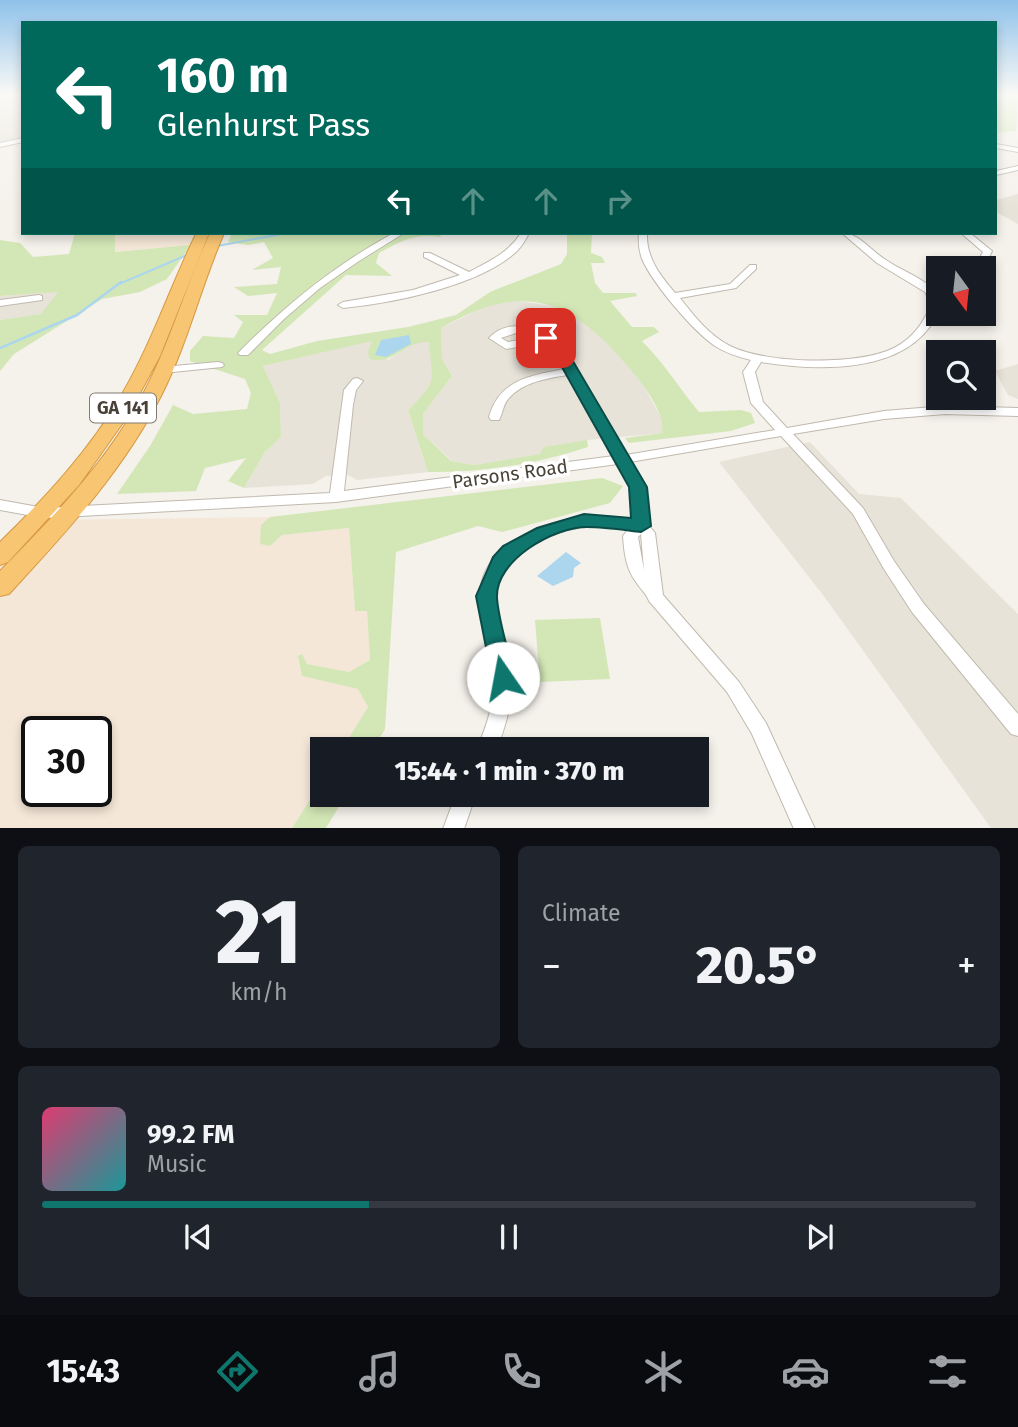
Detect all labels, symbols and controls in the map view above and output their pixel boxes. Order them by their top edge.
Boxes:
text: 160 m [157,46,289,105]
icon: left [42,49,133,140]
text: Glenhurst Pass [157,106,370,144]
icon: left [381,182,419,220]
icon: ahead [454,182,492,220]
icon: ahead [527,182,565,220]
icon: right [600,182,638,220]
north arrow [926,256,996,326]
map controls [926,256,996,410]
pin [516,308,576,368]
icon: arrive [527,319,565,357]
button: search [926,340,996,410]
road number: GA 141 [90,394,156,422]
street label: Parsons Road [451,455,569,493]
position arrow [466,641,540,715]
speed limit sign: 30 [21,716,112,807]
text: 15:44 · 1 min · 370 m [395,756,624,787]
text: 21 [215,878,303,987]
text: Climate [542,899,621,927]
text: 20.5° [696,934,822,997]
text: − [542,943,561,989]
text: + [957,943,976,989]
text: km/h [231,978,287,1006]
text: 99.2 FM [147,1119,234,1150]
text: Music [147,1150,207,1178]
icon: previous [179,1218,217,1256]
icon: pause [490,1218,528,1256]
icon: next [801,1218,839,1256]
icon: directions [213,1347,262,1396]
icon: music [355,1347,404,1396]
icon: phone [497,1347,546,1396]
icon: climate [639,1347,688,1396]
icon: car [781,1347,830,1396]
icon: filters [923,1347,972,1396]
text: 15:43 [46,1352,120,1390]

